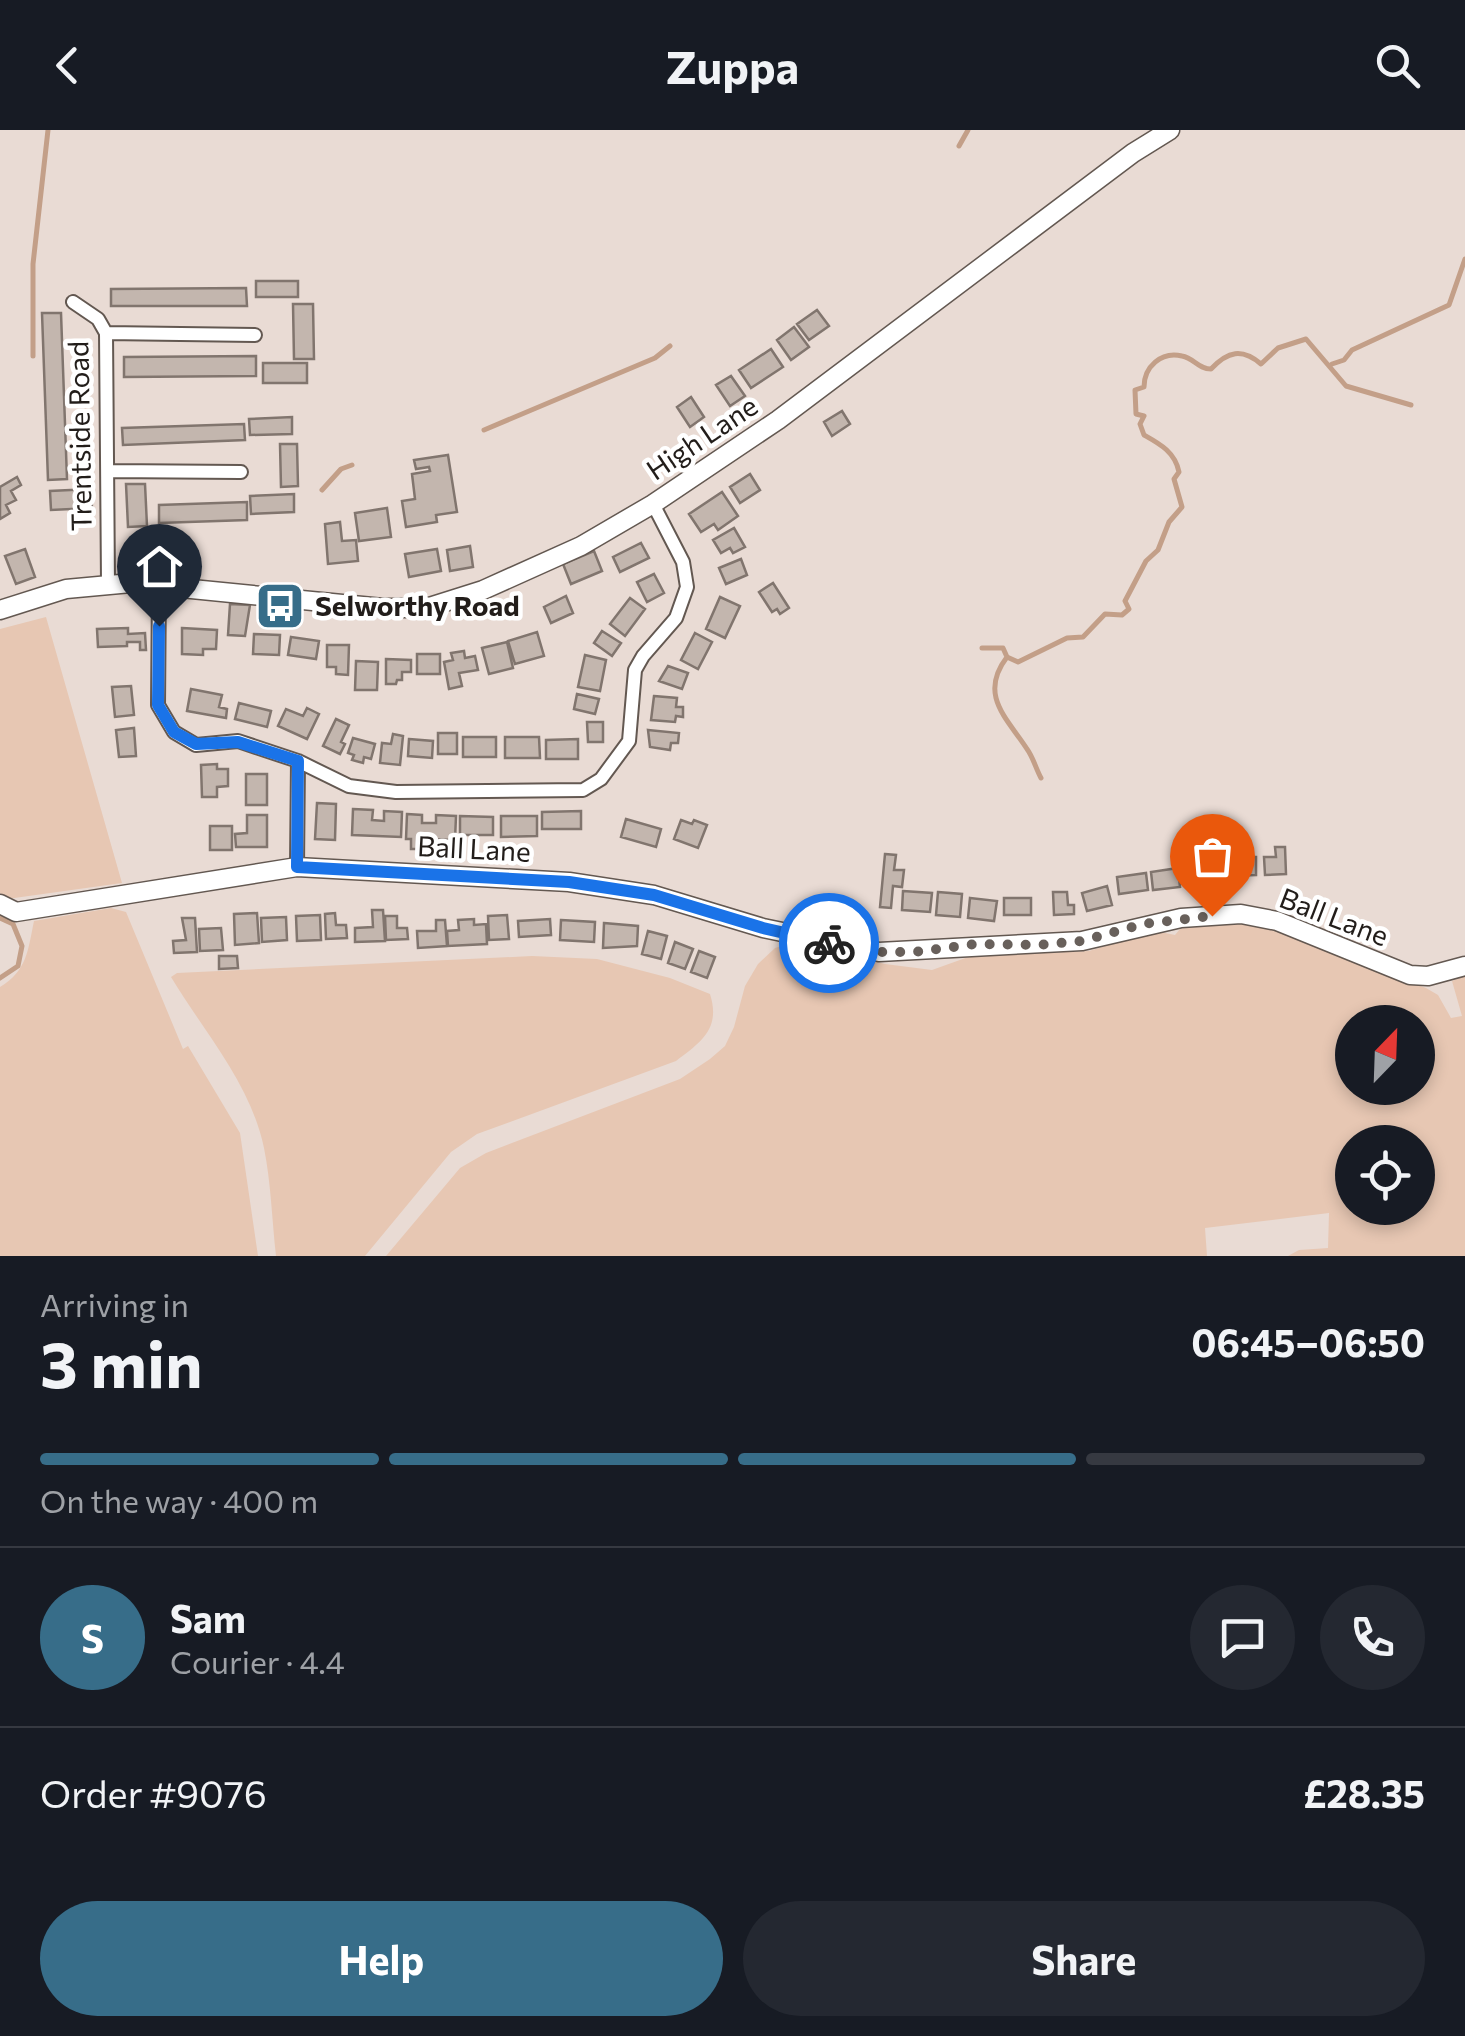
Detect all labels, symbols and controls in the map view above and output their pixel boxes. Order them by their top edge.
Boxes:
icon: back [40,38,95,93]
text: Zuppa [666,38,799,93]
icon: search [1370,38,1425,93]
street label: Trentside Road [60,341,98,531]
street label: High Lane [640,388,763,487]
pin [117,524,202,627]
icon: home [132,539,187,594]
bus stop icon: Selworthy Road [254,580,306,632]
place label: Selworthy Road [315,588,520,622]
pin [1170,814,1255,917]
street label: Ball Lane [416,828,532,868]
icon: bag [1185,829,1240,884]
street label: Ball Lane [1275,880,1394,952]
courier [779,893,879,993]
icon: bike [802,916,857,971]
north arrow [1335,1005,1435,1105]
map controls [1335,1005,1435,1225]
button: locate [1335,1125,1435,1225]
text: Arriving in [40,1284,189,1324]
text: 06:45–06:50 [1191,1318,1425,1365]
text: 3 min [40,1322,203,1401]
text: On the way · 400 m [40,1480,318,1520]
button: chat [1190,1585,1295,1690]
button: phone [1320,1585,1425,1690]
text: Sam [170,1594,246,1641]
text: S [81,1614,104,1661]
text: Courier · 4.4 [170,1641,345,1681]
text: Order #9076 [40,1769,267,1816]
text: £28.35 [1303,1769,1425,1816]
button: Help [40,1901,723,2016]
button: Share [743,1901,1425,2016]

